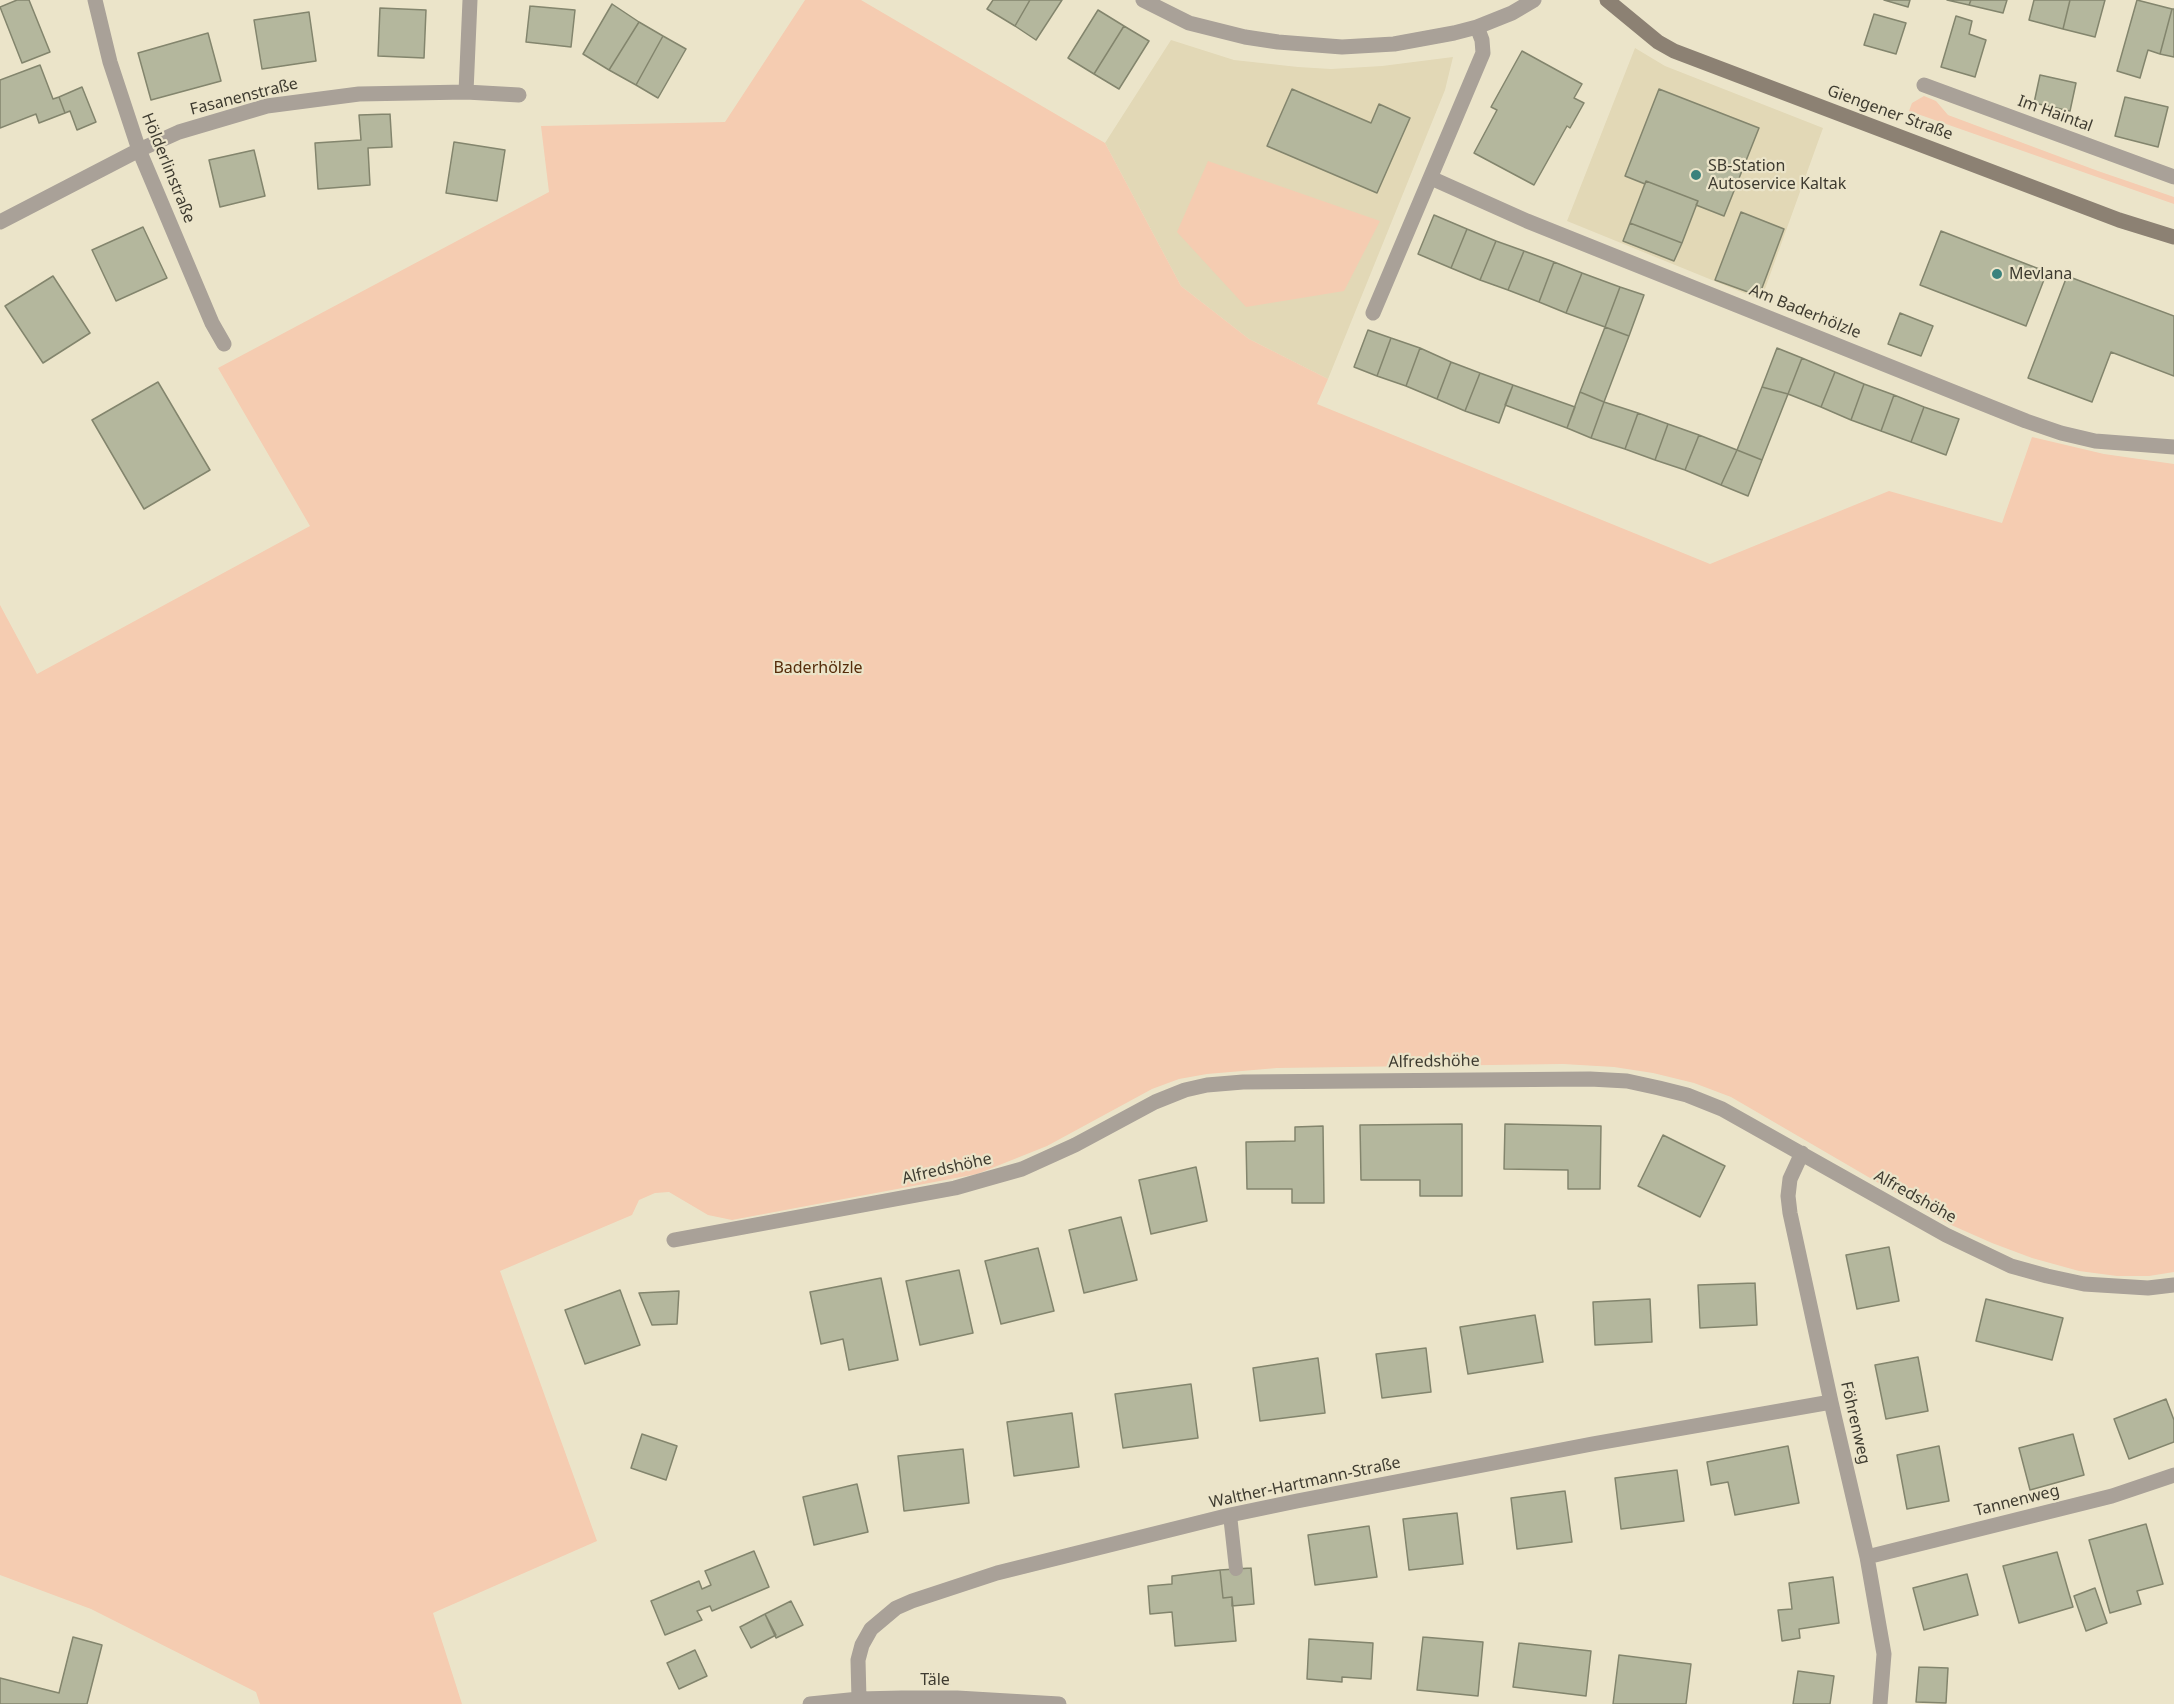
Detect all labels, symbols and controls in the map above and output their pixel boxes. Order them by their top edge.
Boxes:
street label: Fasanenstraße [188,74,300,120]
street label: Giengener Straße [1825,81,1955,145]
street label: Im Haintal [2015,92,2095,136]
street label: Hölderlinstraße [137,110,199,226]
place label: SB-Station Autoservice Kaltak [1708,156,1846,194]
marker: SB-Station Autoservice Kaltak [1689,168,1703,182]
place label: Mevlana [2009,264,2072,284]
marker: Mevlana [1990,267,2004,281]
street label: Am Baderhölzle [1746,281,1864,343]
park label: Baderhölzle [773,658,863,678]
street label: Alfredshöhe [1388,1052,1480,1072]
street label: Alfredshöhe [900,1149,994,1189]
street label: Alfredshöhe [1870,1167,1960,1227]
street label: Föhrenweg [1836,1380,1874,1466]
street label: Walther-Hartmann-Straße [1208,1453,1402,1513]
street label: Tannenweg [1973,1481,2061,1521]
street label: Täle [920,1670,950,1690]

